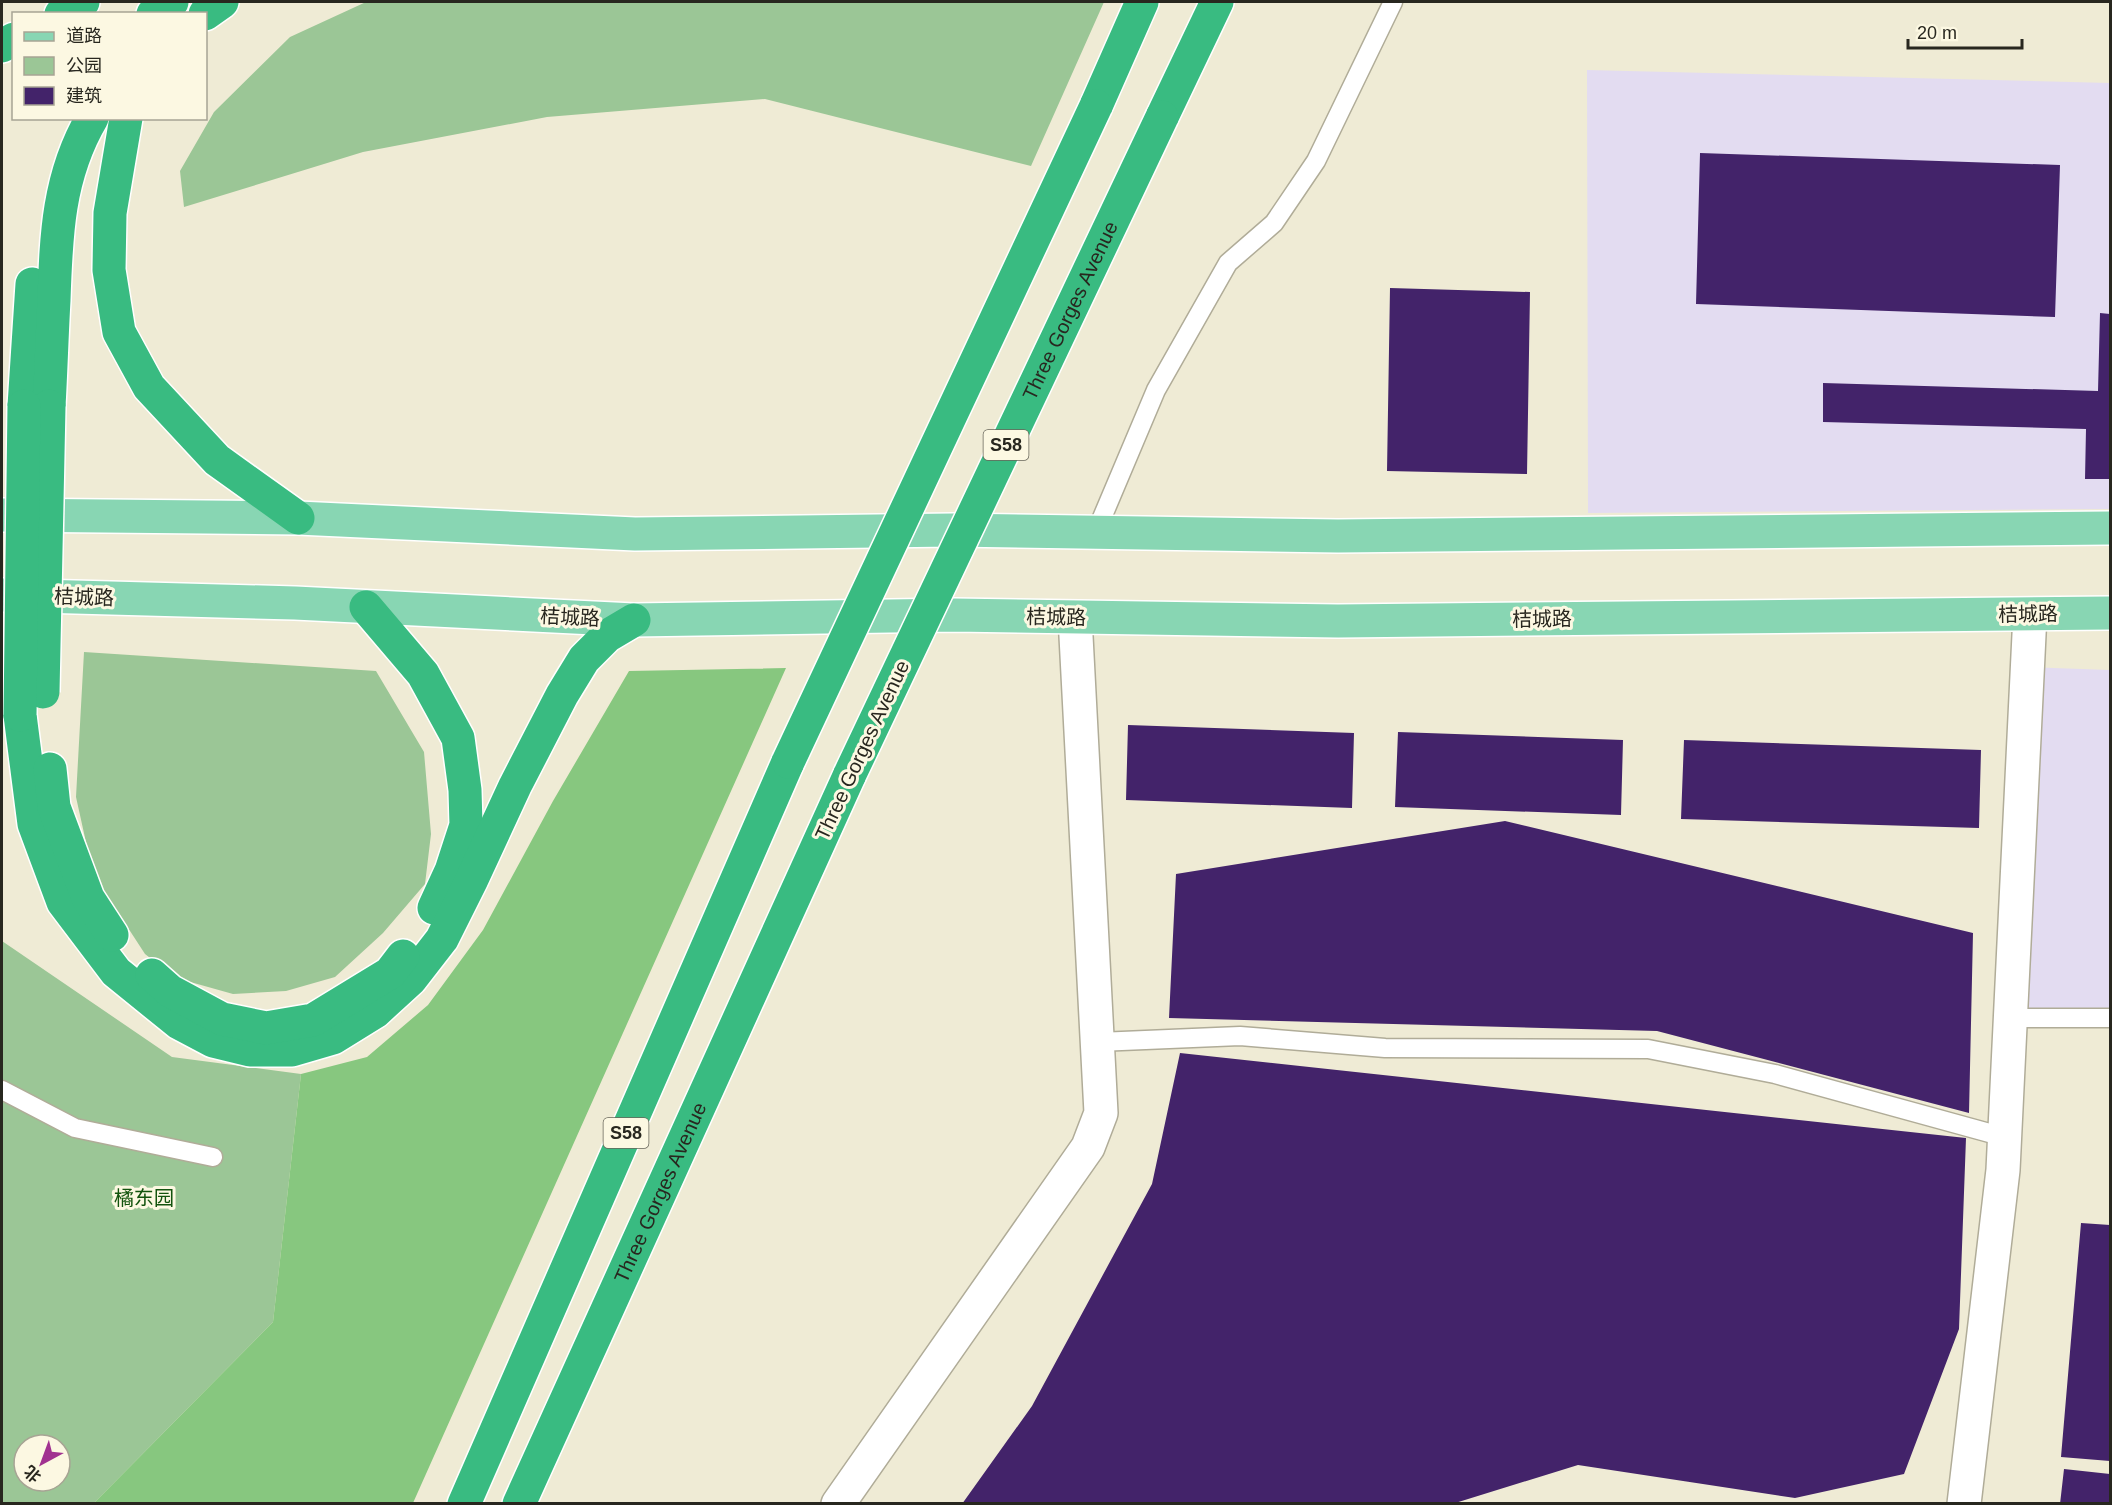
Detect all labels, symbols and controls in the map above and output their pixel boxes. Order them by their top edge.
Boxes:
legend [12,12,207,120]
scale bar [1908,12,2022,50]
text: 20 m [1917,23,1957,43]
text: 道路 [66,26,102,46]
text: 公园 [66,56,102,76]
text: 建筑 [66,86,102,106]
street label: Three Gorges Avenue [1018,218,1122,404]
road number: S58 [984,430,1028,460]
street label: 桔城路 [54,585,114,609]
street label: 桔城路 [1998,602,2058,626]
street label: 桔城路 [539,604,601,630]
street label: 桔城路 [1026,605,1086,629]
street label: 桔城路 [1512,607,1572,631]
street label: Three Gorges Avenue [811,657,913,843]
street label: Three Gorges Avenue [610,1099,711,1286]
road number: S58 [604,1118,648,1148]
park label: 橘东园 [114,1187,174,1209]
north arrow [12,1433,72,1493]
text: 北 [21,1462,44,1486]

